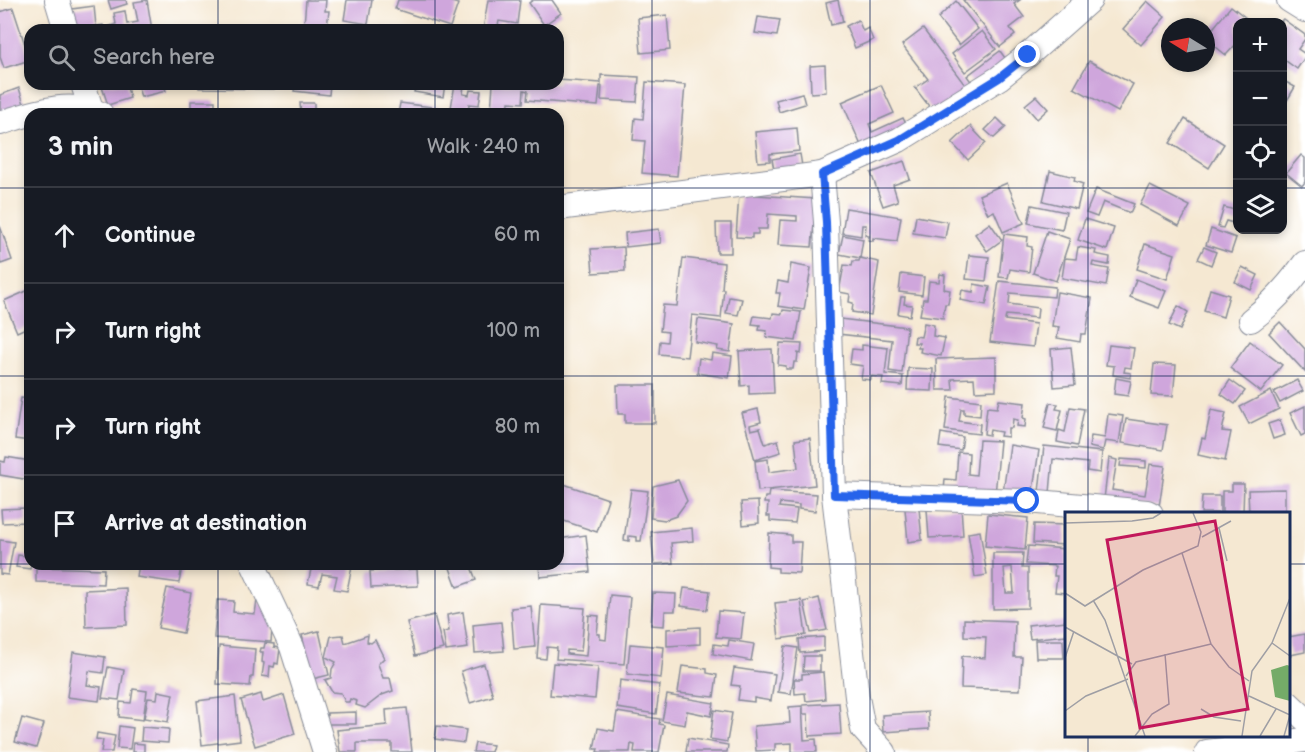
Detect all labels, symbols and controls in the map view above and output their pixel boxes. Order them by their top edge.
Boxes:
north arrow [1161,18,1215,72]
map controls [1233,18,1287,234]
button: + [1233,18,1287,72]
search box [24,24,564,90]
icon: search [45,41,78,74]
route end [1014,41,1040,67]
text: Search here [93,44,215,71]
button: − [1233,72,1287,126]
button: locate [1233,126,1287,180]
text: 3 min [48,132,113,163]
text: Walk · 240 m [427,135,540,159]
button: layers [1233,180,1287,234]
icon: ahead [48,219,81,252]
text: Continue [105,222,195,249]
text: 60 m [494,223,540,247]
icon: right [48,315,81,348]
text: Turn right [105,318,201,345]
text: 100 m [487,319,540,343]
icon: right [48,411,81,444]
text: Turn right [105,414,201,441]
text: 80 m [495,415,540,439]
route start [1013,487,1039,513]
icon: arrive [48,507,81,540]
text: Arrive at destination [105,510,307,537]
inset map [1065,512,1290,737]

